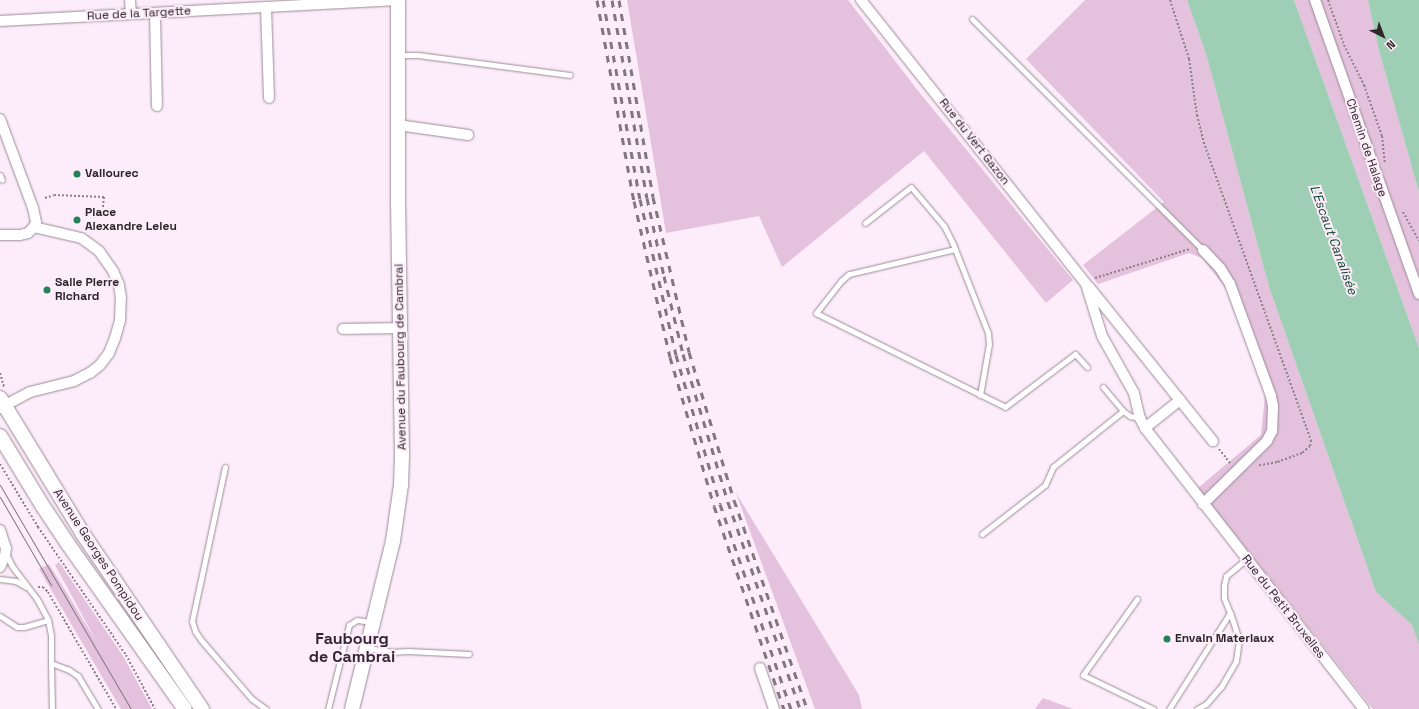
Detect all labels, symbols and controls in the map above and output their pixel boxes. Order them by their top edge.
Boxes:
street label: Rue de la Targette [86,4,192,24]
north arrow [1363,16,1403,56]
text: N [1384,37,1398,53]
street label: Rue du Vert Gazon [936,96,1012,188]
street label: Chemin de Halage [1342,97,1390,199]
place label: Vallourec [85,167,139,181]
marker: Vallourec [72,169,82,179]
water label: L'Escaut Canalisée [1306,183,1360,297]
place label: Place Alexandre Leleu [85,206,177,234]
marker: Place Alexandre Leleu [72,215,82,225]
street label: Avenue du Faubourg de Cambrai [392,264,410,450]
place label: Salle Pierre Richard [55,276,119,304]
marker: Salle Pierre Richard [42,285,52,295]
street label: Avenue Georges Pompidou [50,486,146,624]
street label: Rue du Petit Bruxelles [1238,552,1328,662]
district label: Faubourg de Cambrai [309,629,395,667]
place label: Envain Materiaux [1175,632,1274,646]
marker: Envain Materiaux [1162,634,1172,644]

